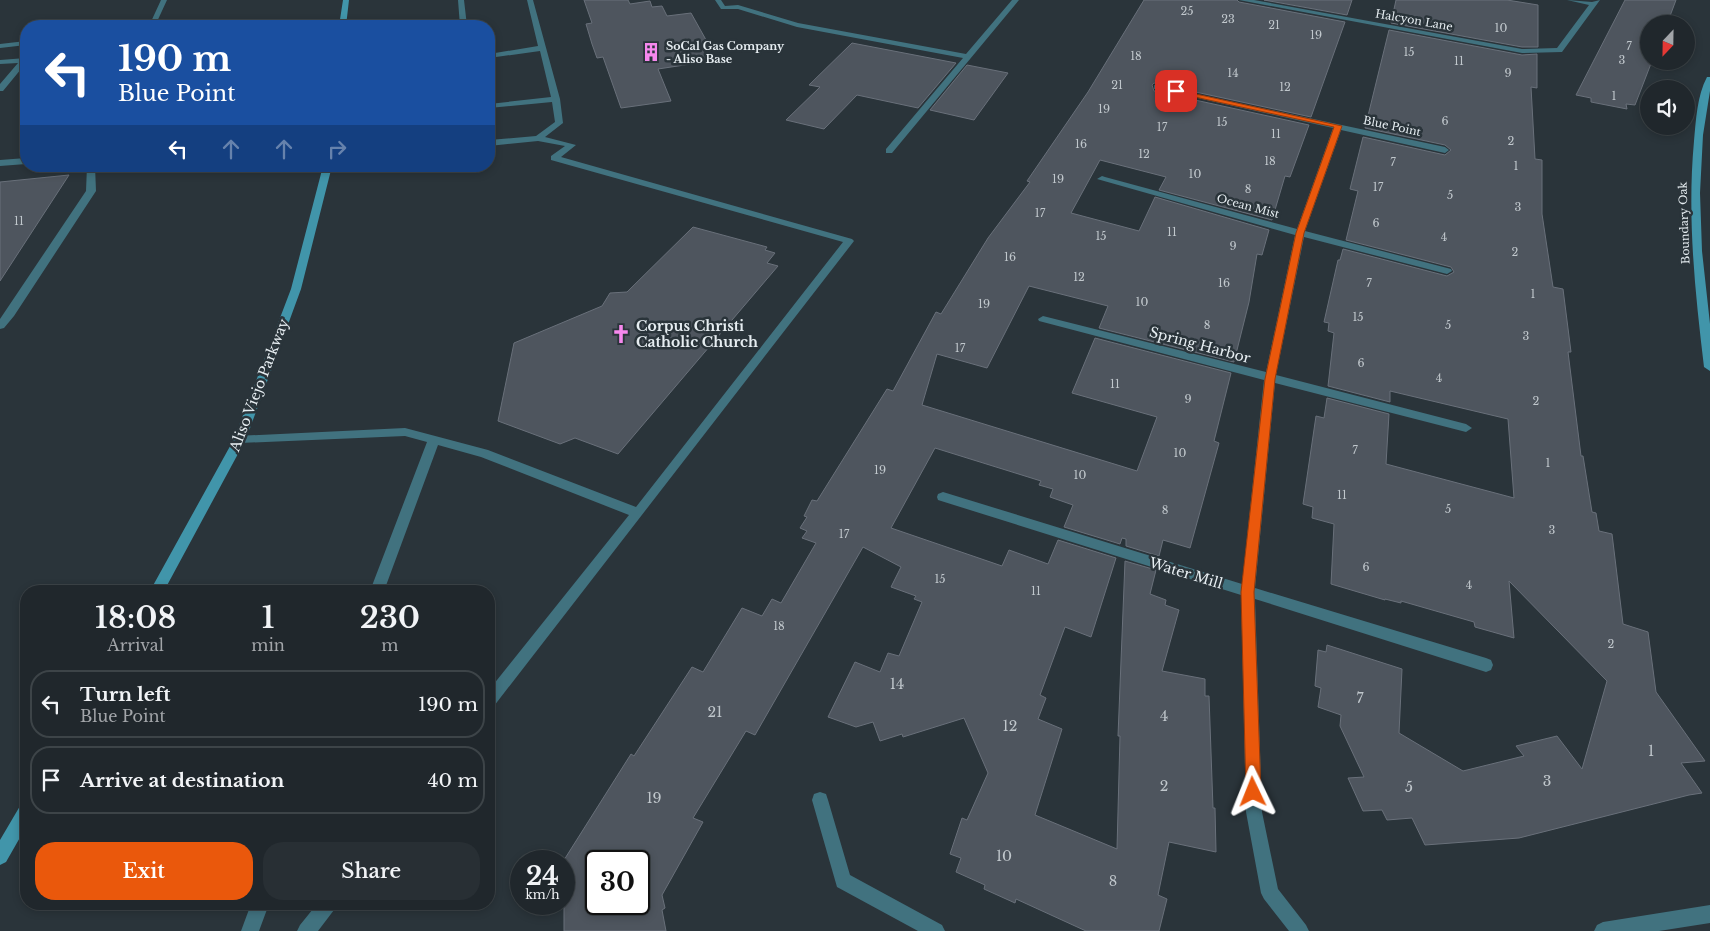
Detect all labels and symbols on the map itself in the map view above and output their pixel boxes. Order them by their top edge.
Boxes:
house number: 25 [1180,4,1194,18]
street label: Halcyon Lane [1374,6,1454,34]
house number: 23 [1221,12,1235,26]
north arrow [1640,15,1695,70]
house number: 21 [1268,18,1280,32]
house number: 10 [1495,21,1508,35]
house number: 19 [1310,28,1322,42]
place label: SoCal Gas Company - Aliso Base [666,39,785,66]
house number: 7 [1626,39,1632,53]
building icon: SoCal Gas Company - Aliso Base [640,41,662,63]
house number: 15 [1403,45,1415,59]
house number: 18 [1130,49,1142,63]
house number: 3 [1619,53,1626,67]
house number: 11 [1454,54,1464,68]
house number: 14 [1227,66,1239,80]
house number: 9 [1504,66,1512,80]
pin [1155,70,1197,112]
house number: 21 [1111,78,1123,92]
house number: 12 [1279,80,1291,94]
house number: 1 [1612,89,1617,103]
house number: 19 [1098,102,1110,116]
street label: Blue Point [1362,113,1423,139]
house number: 6 [1441,114,1449,128]
house number: 15 [1216,115,1228,129]
house number: 17 [1157,120,1168,134]
house number: 11 [1271,127,1281,141]
house number: 2 [1508,134,1515,148]
house number: 16 [1075,137,1087,151]
house number: 12 [1138,147,1150,161]
house number: 18 [1264,154,1276,168]
house number: 7 [1390,155,1396,169]
house number: 1 [1514,159,1519,173]
house number: 10 [1189,167,1202,181]
house number: 19 [1052,172,1064,186]
house number: 17 [1373,180,1384,194]
street label: Boundary Oak [1676,181,1692,264]
house number: 8 [1245,182,1251,196]
house number: 5 [1447,188,1453,202]
street label: Ocean Mist [1215,191,1282,221]
house number: 3 [1515,200,1522,214]
house number: 17 [1035,206,1046,220]
house number: 11 [14,214,24,228]
house number: 6 [1372,216,1380,230]
house number: 11 [1167,225,1177,239]
house number: 15 [1095,229,1107,243]
house number: 4 [1441,230,1447,244]
house number: 9 [1229,239,1237,253]
house number: 2 [1512,245,1519,259]
house number: 16 [1004,250,1016,264]
house number: 12 [1073,270,1085,284]
house number: 16 [1218,276,1230,290]
house number: 7 [1366,276,1372,290]
house number: 1 [1531,287,1536,301]
house number: 10 [1136,295,1149,309]
house number: 19 [978,297,990,311]
house number: 15 [1352,310,1364,324]
street label: Aliso Viejo Parkway [225,316,293,455]
place label: Corpus Christi Catholic Church [636,317,758,351]
house number: 8 [1204,318,1210,332]
house number: 5 [1445,318,1451,332]
church icon: Corpus Christi Catholic Church [610,323,632,345]
street label: Spring Harbor [1147,323,1253,367]
house number: 3 [1523,329,1530,343]
house number: 17 [955,341,966,355]
house number: 6 [1357,356,1365,370]
house number: 4 [1436,371,1442,385]
house number: 11 [1110,377,1120,391]
house number: 9 [1184,392,1192,406]
house number: 2 [1533,394,1540,408]
house number: 7 [1352,443,1358,457]
house number: 10 [1174,446,1187,460]
house number: 1 [1546,456,1551,470]
house number: 19 [874,463,886,477]
house number: 10 [1074,468,1087,482]
house number: 11 [1337,488,1347,502]
house number: 5 [1445,502,1451,516]
house number: 8 [1162,503,1168,517]
house number: 3 [1549,523,1556,537]
house number: 17 [839,527,850,541]
street label: Water Mill [1146,553,1225,593]
house number: 6 [1362,560,1370,574]
house number: 15 [934,572,946,586]
house number: 4 [1466,578,1472,592]
house number: 11 [1031,584,1041,598]
house number: 18 [773,619,785,633]
house number: 2 [1608,637,1615,651]
house number: 14 [890,675,904,693]
house number: 7 [1356,689,1364,707]
house number: 21 [708,703,722,721]
house number: 4 [1160,707,1168,725]
house number: 12 [1003,717,1017,735]
house number: 1 [1648,742,1654,760]
position arrow [1226,765,1278,817]
house number: 3 [1543,772,1551,790]
house number: 2 [1160,777,1168,795]
house number: 5 [1405,778,1413,796]
house number: 19 [646,789,662,807]
house number: 10 [996,847,1012,865]
speed limit sign: 30 [585,850,650,915]
house number: 8 [1109,872,1117,890]

